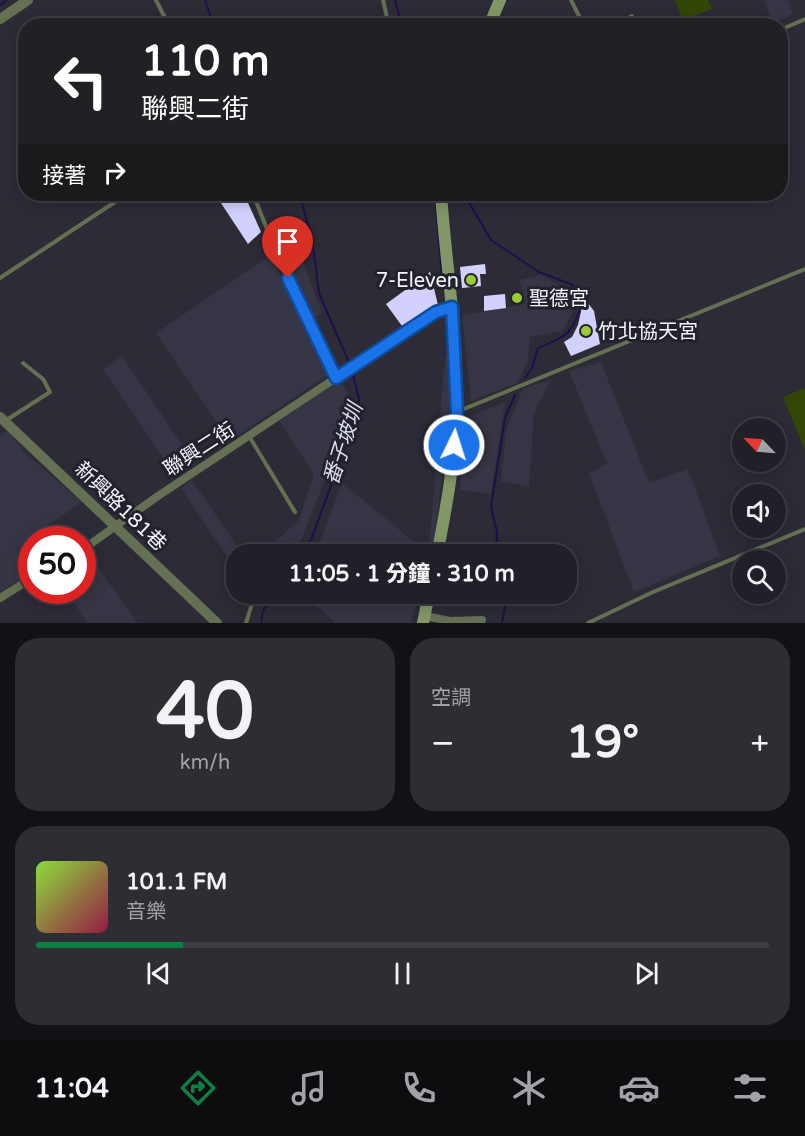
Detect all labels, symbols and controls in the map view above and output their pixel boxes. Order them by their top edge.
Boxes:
text: 110 m [141,36,270,87]
icon: left [42,42,120,120]
text: 聯興二街 [141,93,249,126]
icon: right [98,156,131,189]
text: 接著 [42,163,86,189]
pin [262,216,313,278]
icon: arrive [271,225,304,258]
place label: 7-Eleven [376,269,459,293]
marker: 7-Eleven [464,273,478,287]
place label: 聖德宮 [529,287,589,311]
marker: 聖德宮 [510,291,524,305]
place label: 竹北協天宮 [598,320,698,344]
marker: 竹北協天宮 [579,324,593,338]
water label: 番子坡圳 [319,397,369,488]
position arrow [422,413,486,477]
street label: 聯興二街 [159,418,240,482]
north arrow [732,418,786,472]
map controls [732,418,786,604]
street label: 新興路181巷 [70,457,171,556]
button: sound [732,484,786,538]
speed limit sign: 50 [18,526,96,604]
button: search [732,550,786,604]
text: 11:05 · 1 分鐘 · 310 m [288,561,515,587]
text: 40 [156,665,254,759]
text: 空調 [431,686,471,710]
text: 19° [566,716,639,770]
text: − [431,724,455,763]
text: + [750,724,769,763]
text: km/h [180,751,230,775]
text: 101.1 FM [126,869,227,895]
text: 音樂 [126,900,166,924]
icon: previous [142,957,175,990]
icon: pause [386,957,419,990]
icon: next [630,957,663,990]
icon: directions [177,1067,219,1109]
icon: music [288,1067,330,1109]
icon: phone [398,1067,440,1109]
icon: climate [508,1067,550,1109]
icon: car [618,1067,660,1109]
icon: filters [729,1067,771,1109]
text: 11:04 [34,1072,109,1105]

